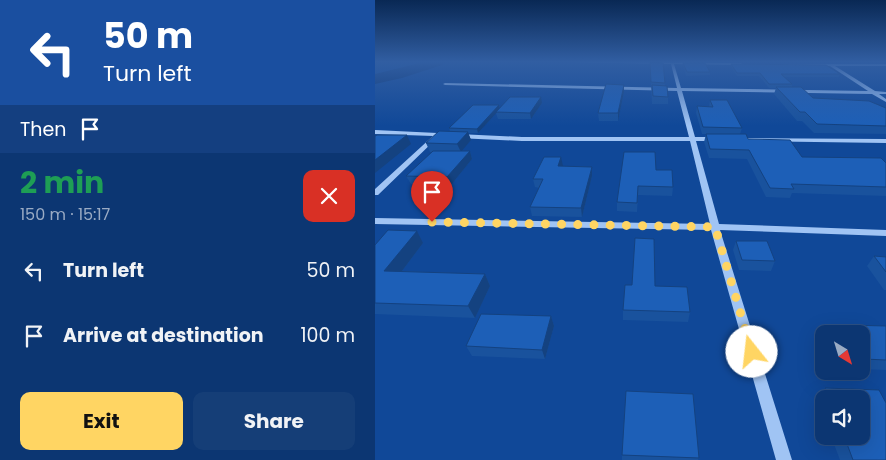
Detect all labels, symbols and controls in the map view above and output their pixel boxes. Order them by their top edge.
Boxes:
text: 50 m [103,11,193,60]
icon: left [20,20,85,85]
text: Turn left [103,58,191,89]
icon: arrive [76,115,104,143]
text: Then [20,116,66,143]
text: 2 min [20,161,104,204]
button: close [303,170,355,222]
pin [411,171,453,222]
icon: arrive [418,178,446,206]
text: 150 m · 15:17 [20,203,110,226]
icon: left [20,257,48,285]
text: Turn left [63,257,144,284]
text: 50 m [306,257,355,284]
icon: arrive [20,322,48,350]
text: Arrive at destination [63,322,264,349]
text: 100 m [300,322,355,349]
position arrow [725,325,777,377]
north arrow [815,325,870,380]
map controls [815,325,870,445]
button: sound [815,390,870,445]
button: Exit [20,392,183,450]
button: Share [193,392,355,450]

